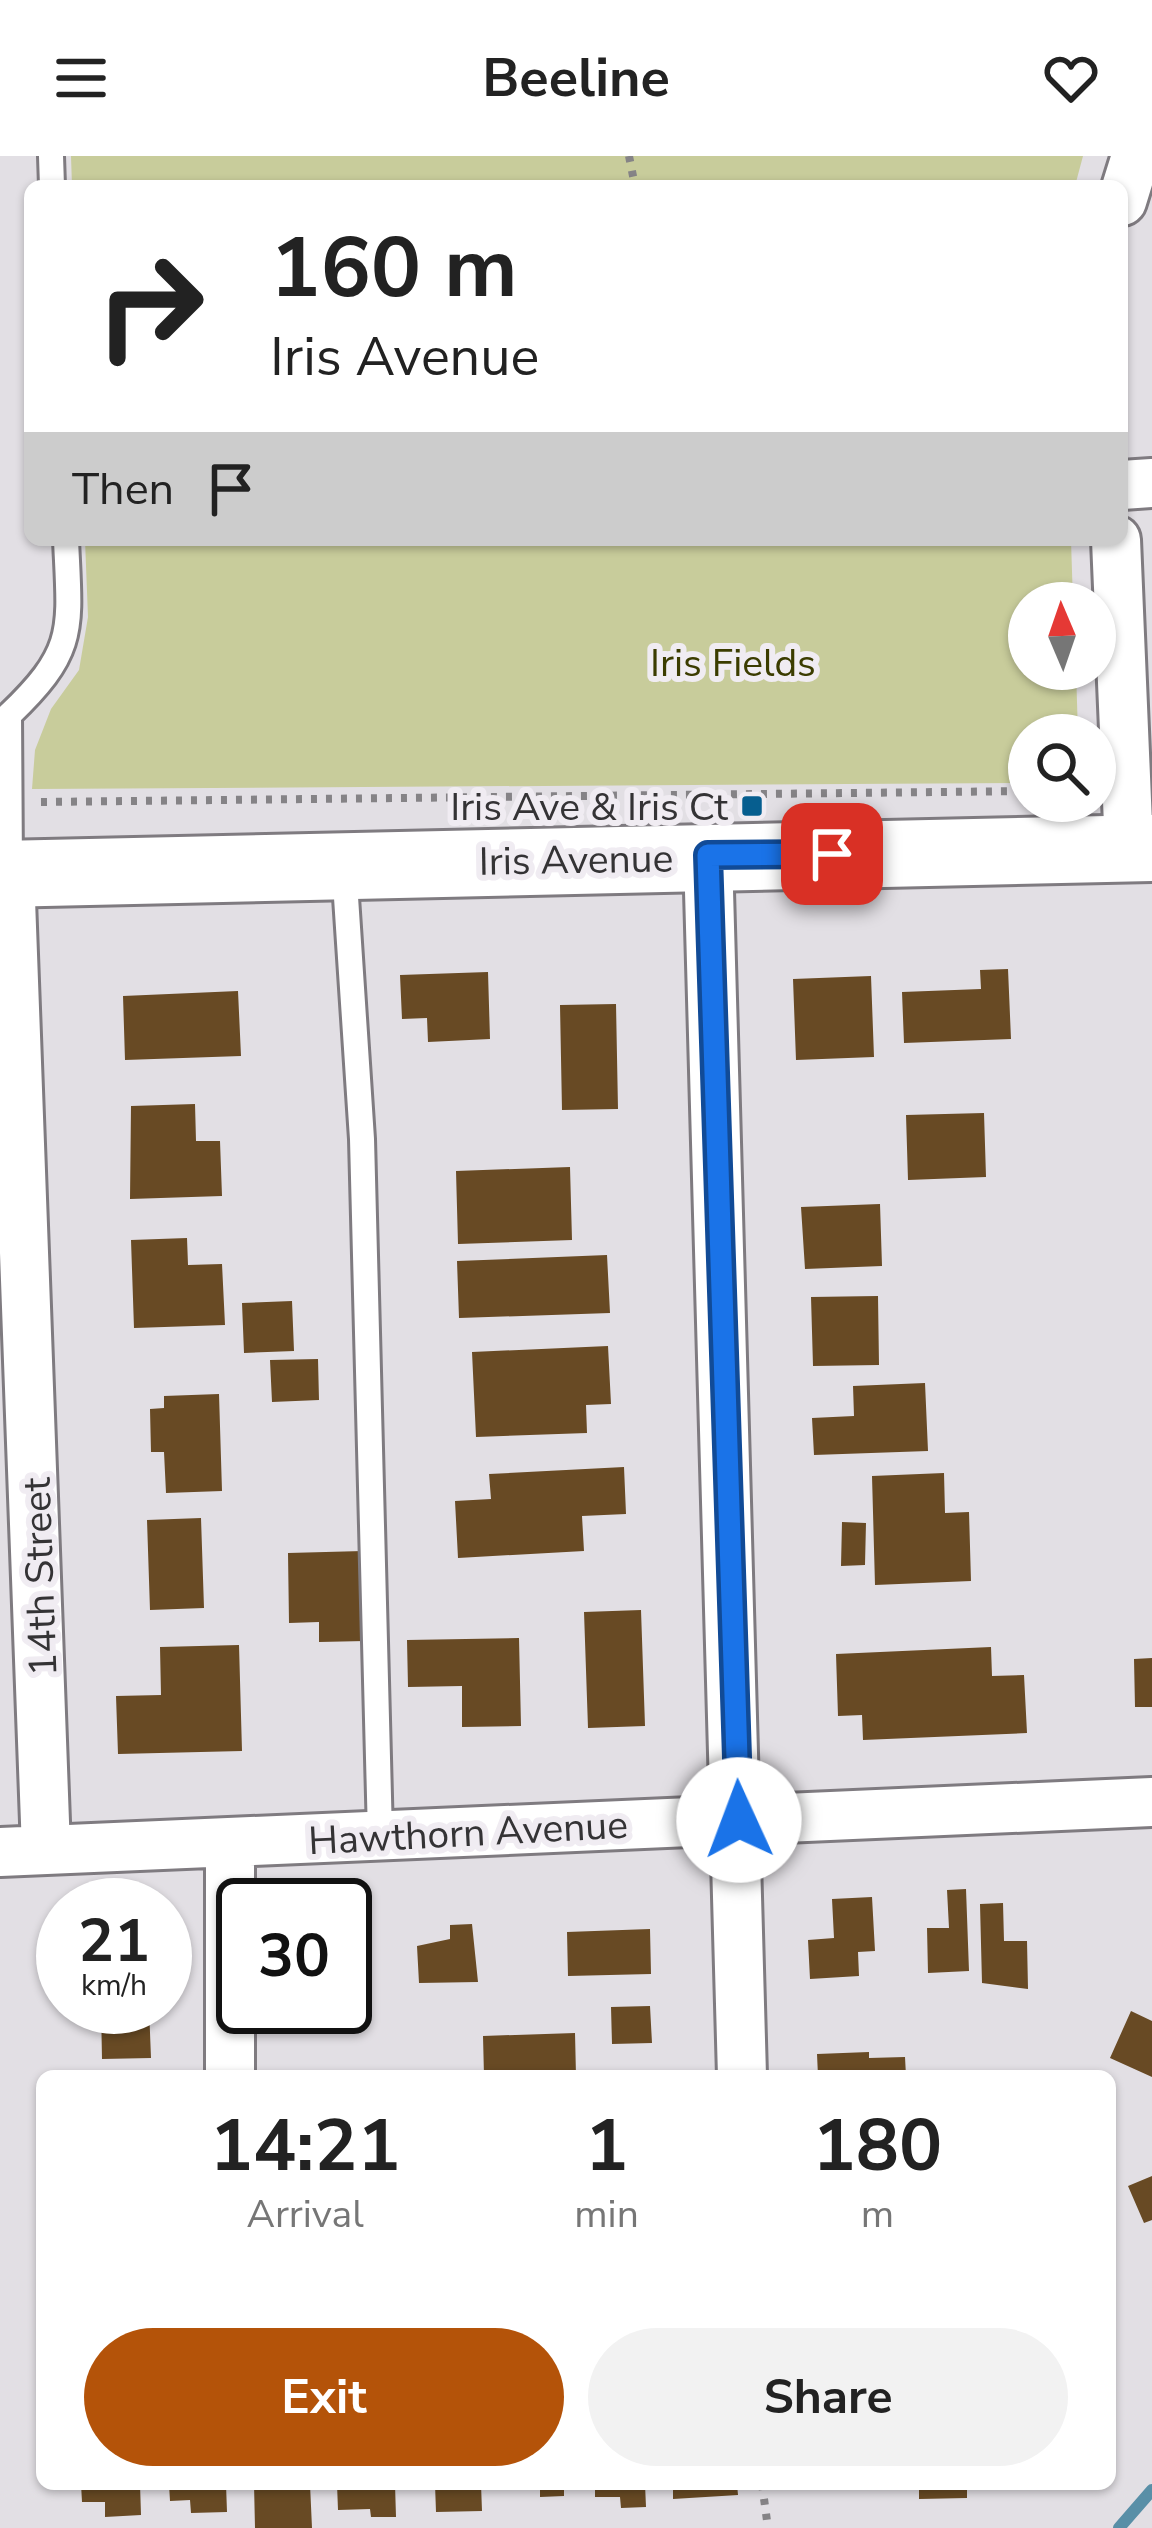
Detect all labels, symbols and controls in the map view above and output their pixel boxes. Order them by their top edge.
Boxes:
text: Beeline [482,41,670,115]
icon: menu [48,45,114,111]
icon: heart [1038,45,1104,111]
text: 160 m [270,211,518,326]
icon: right [72,228,228,384]
text: Iris Avenue [270,320,539,394]
icon: arrive [198,456,264,522]
text: Then [72,459,174,520]
north arrow [1008,582,1116,690]
map controls [1008,582,1116,822]
park label: Iris Fields [650,637,816,690]
button: search [1008,714,1116,822]
place label: Iris Ave & Iris Ct [450,781,728,834]
marker: Iris Ave & Iris Ct [739,793,765,819]
pin [781,803,883,905]
icon: arrive [799,821,865,887]
street label: Iris Avenue [478,832,674,889]
street label: 14th Street [11,1476,70,1677]
position arrow [676,1757,802,1883]
street label: Hawthorn Avenue [307,1799,629,1868]
speed limit sign: 30 [216,1878,372,2034]
text: 21 [78,1900,150,1982]
text: km/h [81,1965,147,2006]
text: 14:21 [210,2097,400,2195]
text: 1 [585,2097,628,2195]
text: 180 [813,2097,942,2195]
text: Arrival [246,2188,364,2241]
text: min [574,2188,639,2241]
text: m [861,2188,894,2241]
button: Exit [84,2328,564,2466]
button: Share [588,2328,1068,2466]

